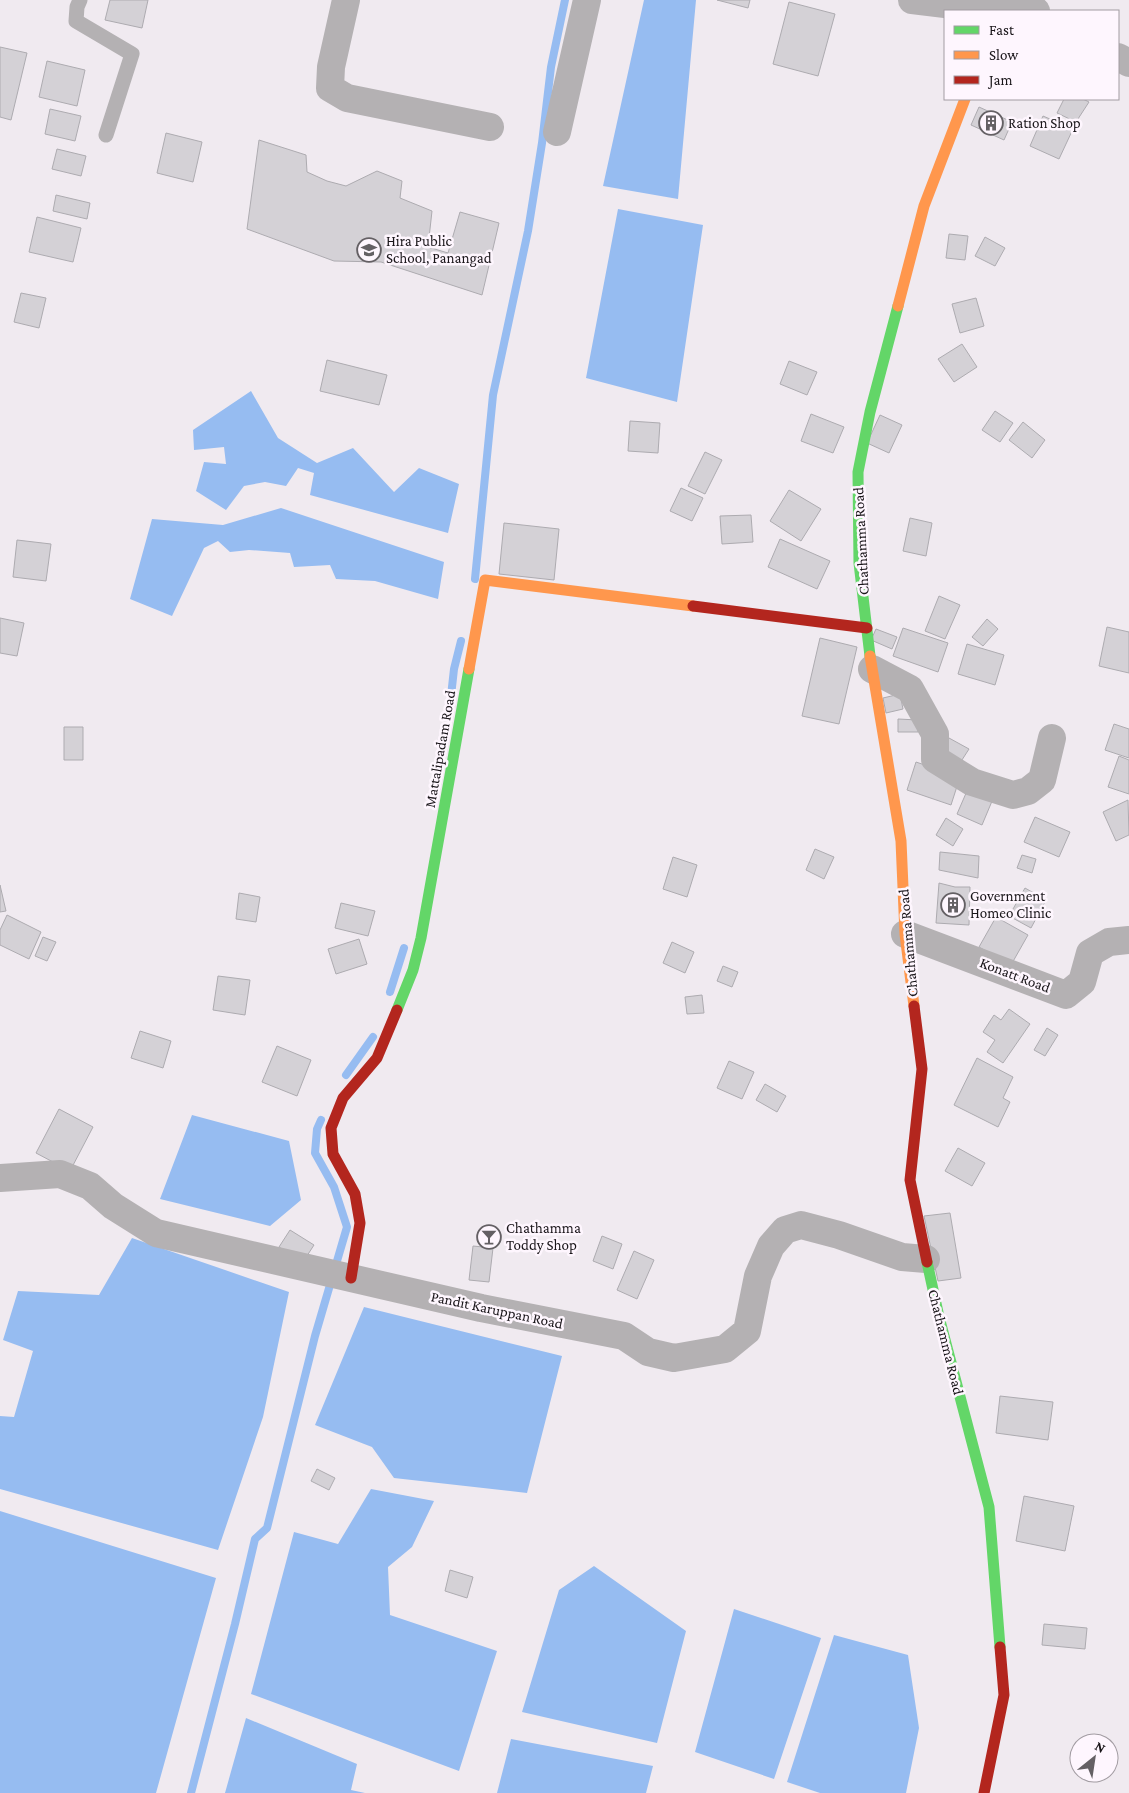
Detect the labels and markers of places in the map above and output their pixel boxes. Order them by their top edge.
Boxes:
building icon: Ration Shop [978,110,1004,136]
place label: Ration Shop [1008,115,1081,132]
place label: Hira Public School, Panangad [386,233,492,267]
school or university icon: Hira Public School, Panangad [356,237,382,263]
place label: Government Homeo Clinic [970,888,1052,921]
building icon: Government Homeo Clinic [940,892,966,918]
place label: Chathamma Toddy Shop [506,1220,581,1254]
bar icon: Chathamma Toddy Shop [476,1224,502,1250]

